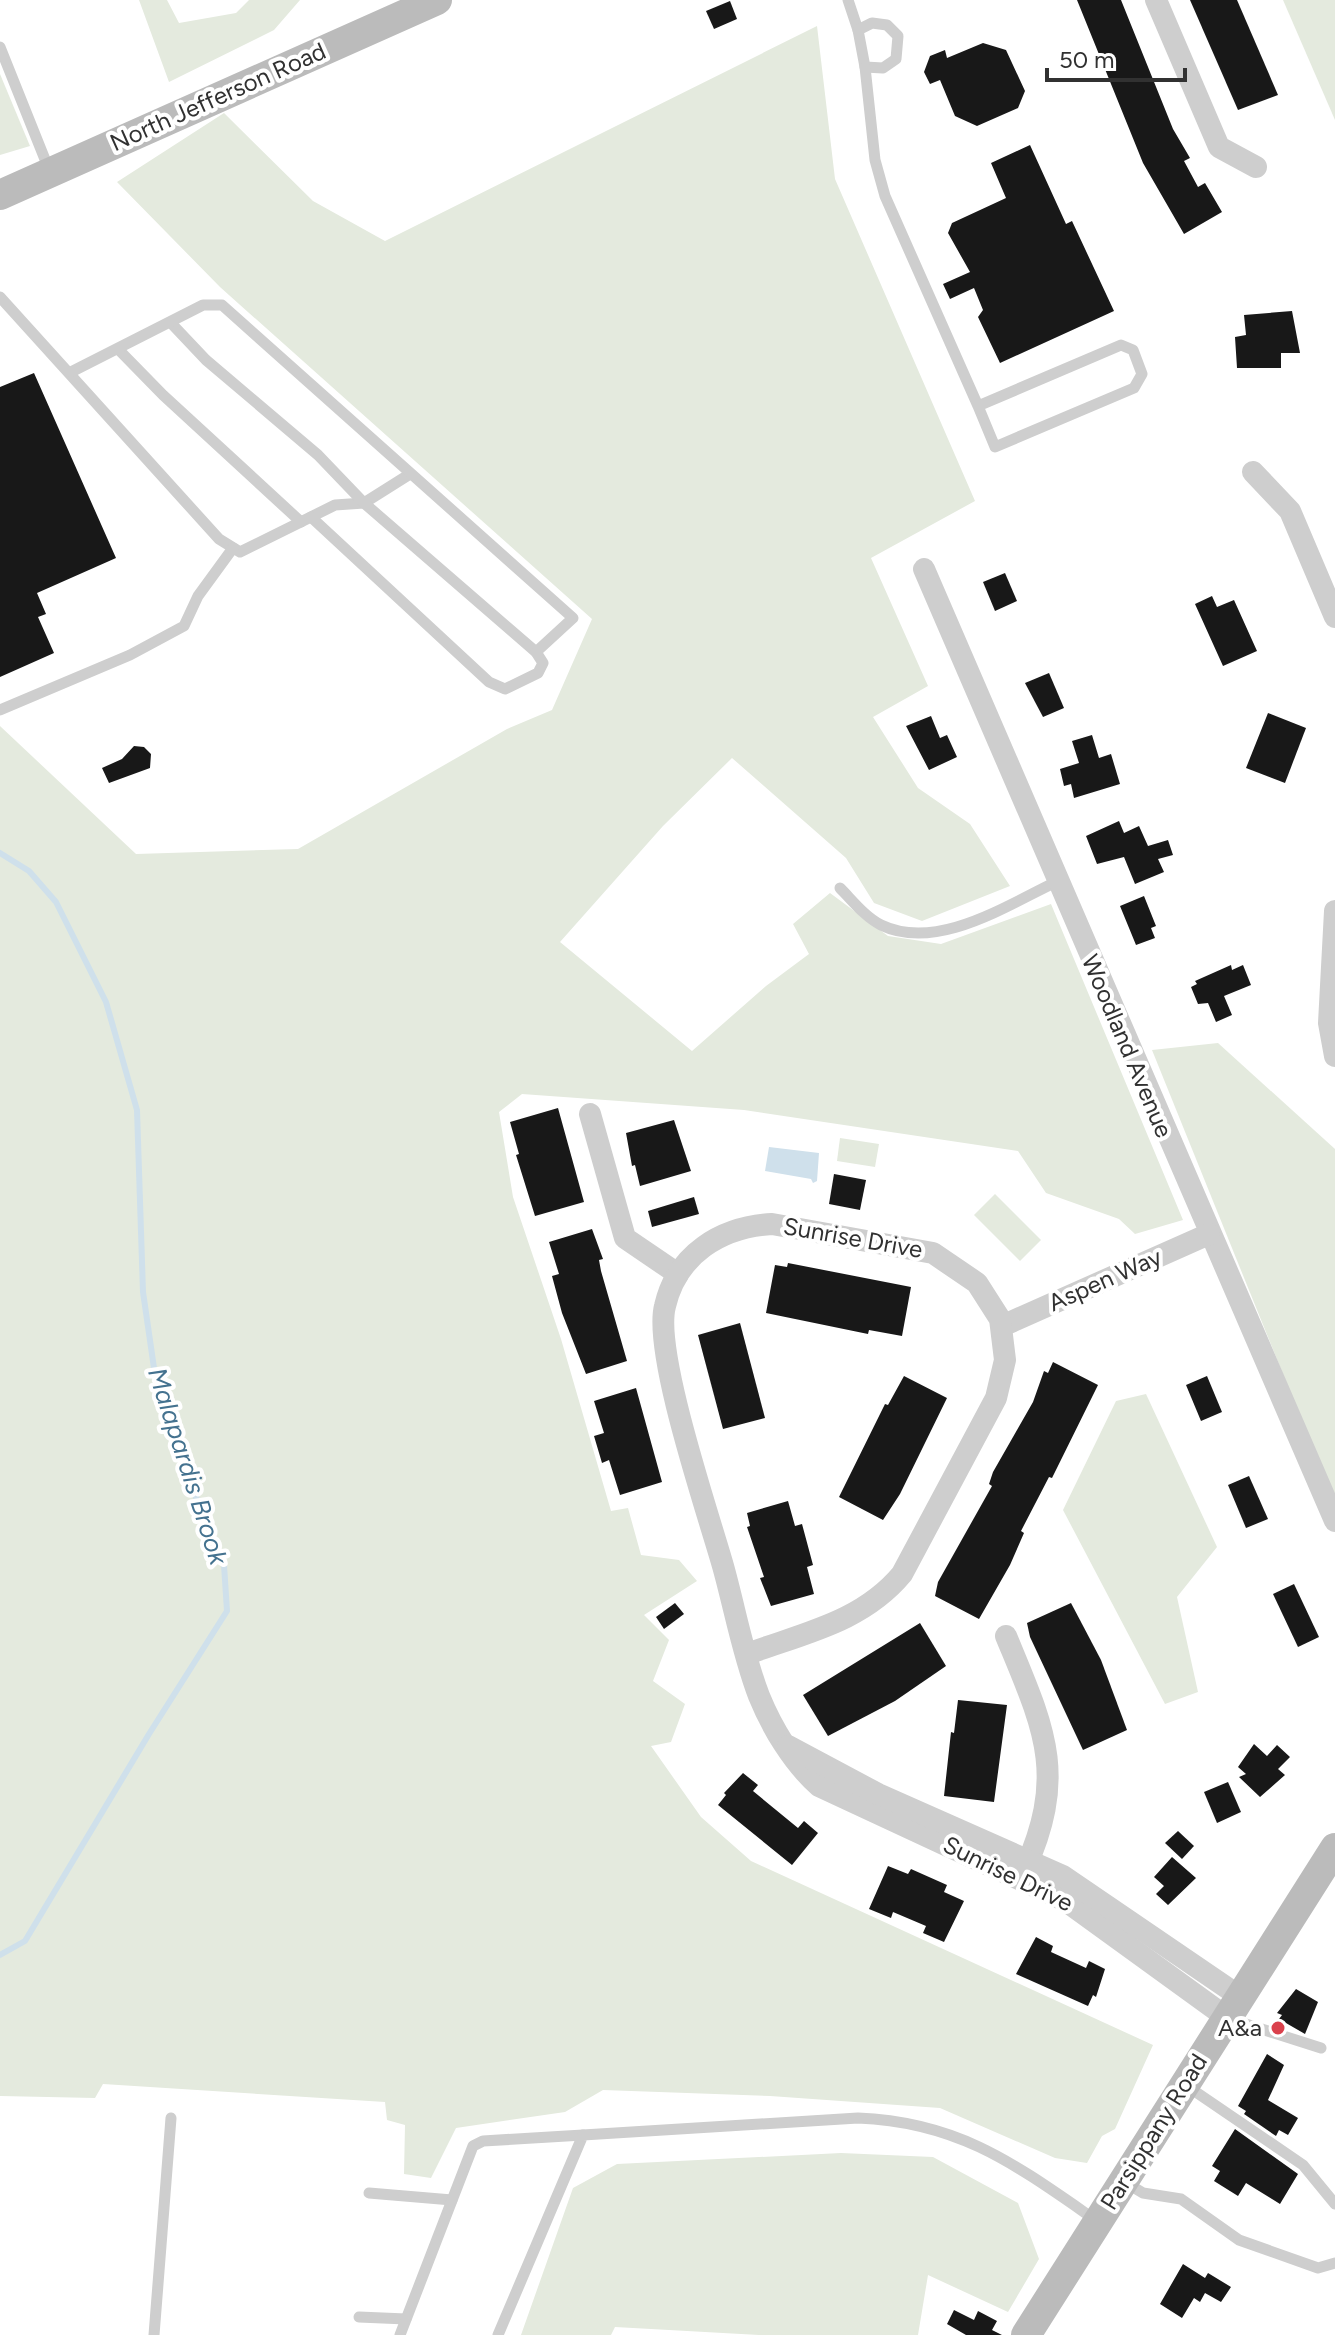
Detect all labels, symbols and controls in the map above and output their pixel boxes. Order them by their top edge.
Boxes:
scale bar [1047,32,1185,82]
street label: North Jefferson Road [105,36,330,157]
text: 50 m [1059,45,1115,74]
street label: Woodland Avenue [1076,950,1179,1142]
street label: Sunrise Drive [781,1211,925,1264]
street label: Aspen Way [1044,1242,1166,1317]
water label: Malapardis Brook [141,1363,235,1570]
street label: Sunrise Drive [939,1830,1078,1917]
place label: A&a [1218,2013,1262,2042]
marker: A&a [1269,2019,1287,2037]
street label: Parsippany Road [1094,2048,1213,2215]

